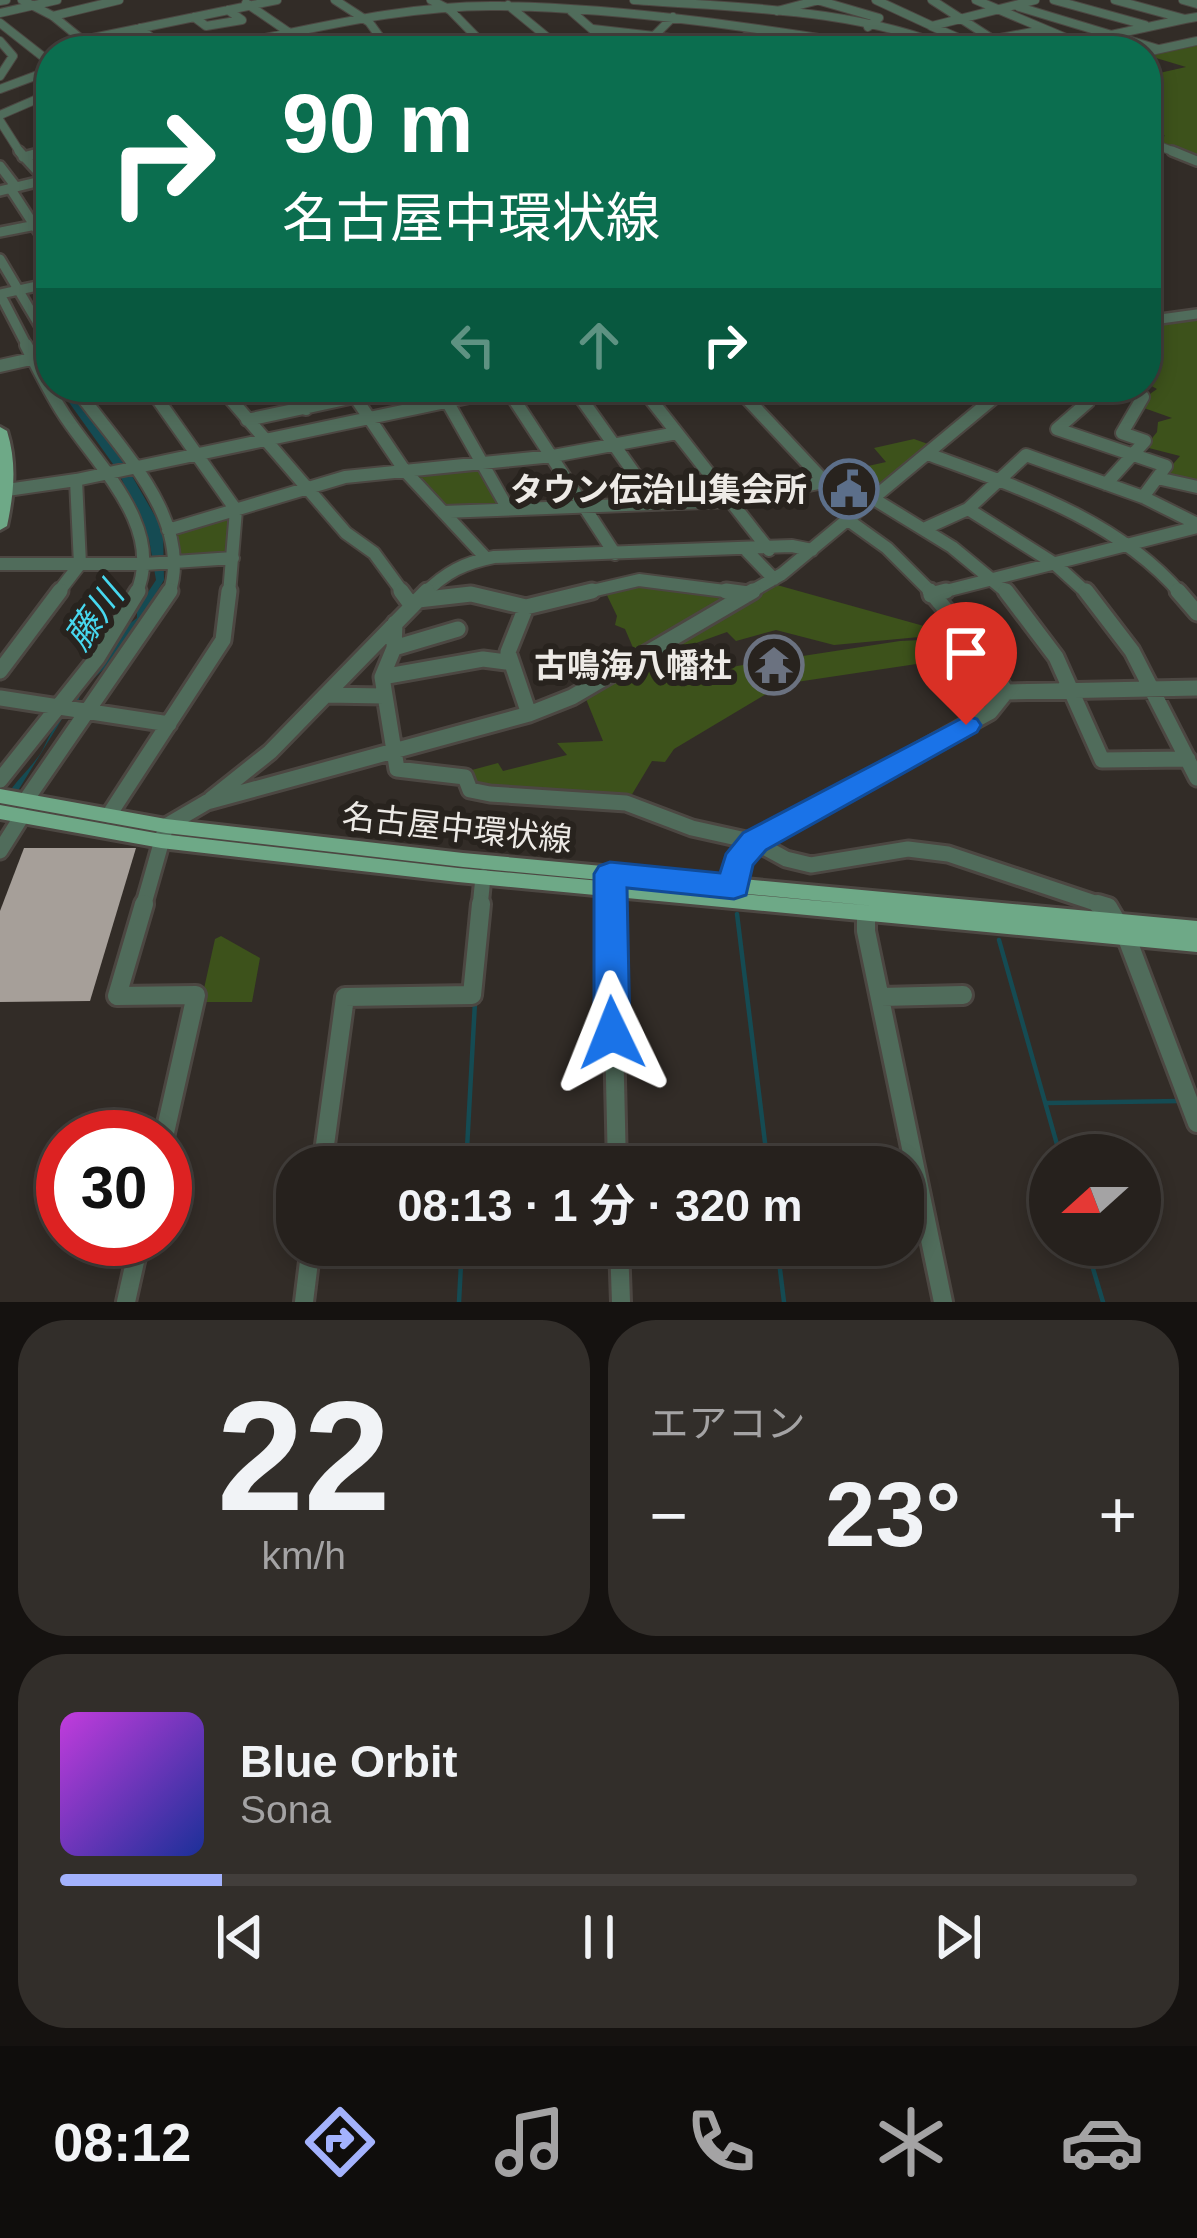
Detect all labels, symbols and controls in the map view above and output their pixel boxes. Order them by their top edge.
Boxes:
text: 90 m [282,76,473,170]
icon: right [84,84,240,240]
text: 名古屋中環状線 [282,188,660,248]
icon: left [440,312,506,378]
icon: ahead [566,312,632,378]
icon: right [692,312,758,378]
public building icon: タウン伝治山集会所 [818,458,880,520]
place label: タウン伝治山集会所 [510,471,807,508]
water label: 藤川 [57,571,134,657]
pin [915,602,1017,725]
icon: arrive [933,620,999,686]
temple icon: 古鳴海八幡社 [743,634,805,696]
place label: 古鳴海八幡社 [534,647,732,684]
street label: 名古屋中環状線 [340,798,574,858]
position arrow [549,970,675,1096]
speed limit sign: 30 [36,1110,192,1266]
north arrow [1029,1134,1161,1266]
map controls [1029,1134,1161,1266]
text: 08:13 · 1 分 · 320 m [397,1180,803,1231]
text: 22 [217,1369,391,1543]
text: エアコン [650,1402,806,1445]
text: 23° [825,1465,961,1565]
text: − [650,1478,688,1552]
text: + [1098,1478,1137,1552]
text: km/h [261,1534,346,1577]
text: Blue Orbit [240,1736,458,1787]
text: Sona [240,1788,331,1831]
icon: previous [207,1904,273,1970]
icon: pause [566,1904,632,1970]
icon: next [925,1904,991,1970]
icon: directions [298,2100,382,2184]
icon: music [488,2100,572,2184]
icon: phone [679,2100,763,2184]
icon: climate [869,2100,953,2184]
icon: car [1060,2100,1144,2184]
text: 08:12 [53,2112,191,2172]

